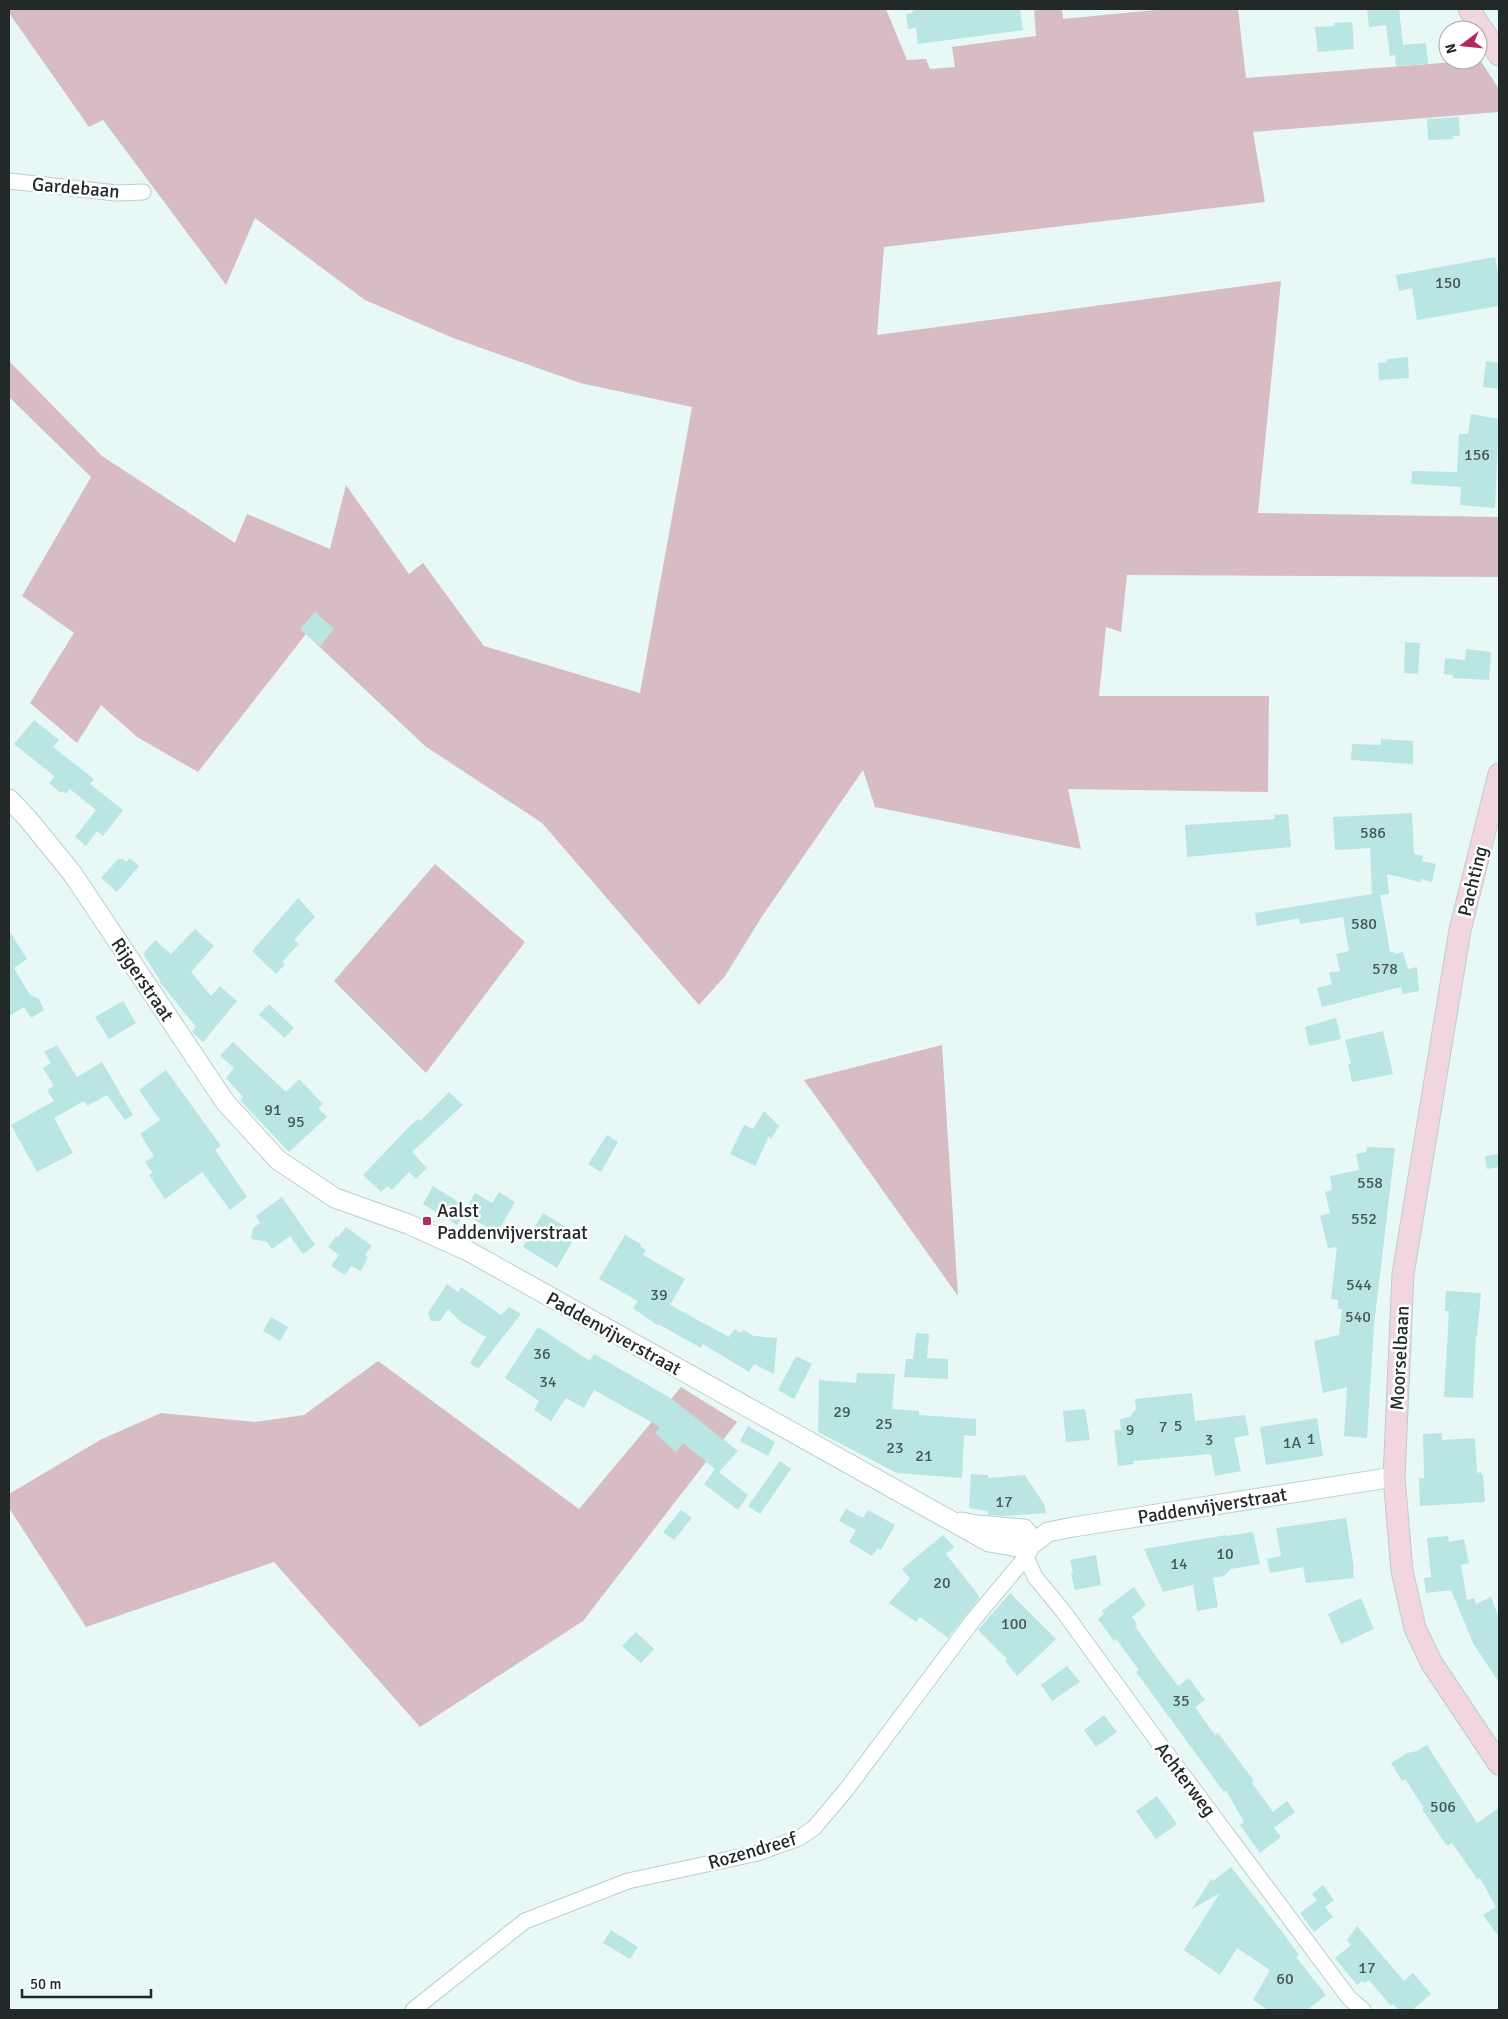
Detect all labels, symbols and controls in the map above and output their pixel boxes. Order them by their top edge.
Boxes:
north arrow [1438,20,1488,70]
text: N [1441,41,1460,55]
street label: Gardebaan [31,172,121,204]
house number: 150 [1435,273,1461,293]
house number: 156 [1464,445,1490,465]
house number: 586 [1360,823,1386,843]
street label: Pachting [1453,844,1493,919]
house number: 580 [1351,914,1377,934]
street label: Rijgerstraat [105,933,179,1026]
house number: 578 [1372,959,1398,979]
house number: 91 [264,1100,282,1120]
house number: 95 [287,1112,305,1132]
house number: 558 [1357,1173,1383,1193]
place label: Aalst Paddenvijverstraat [437,1199,588,1245]
house number: 552 [1351,1209,1377,1229]
marker: Aalst Paddenvijverstraat [421,1215,433,1227]
house number: 544 [1346,1275,1372,1295]
house number: 39 [650,1285,668,1305]
street label: Paddenvijverstraat [542,1287,686,1381]
street label: Moorselbaan [1385,1305,1415,1411]
house number: 540 [1345,1307,1371,1327]
house number: 36 [533,1344,551,1364]
house number: 34 [539,1372,557,1392]
house number: 29 [833,1402,851,1422]
house number: 25 [875,1414,893,1434]
house number: 5 [1174,1416,1182,1436]
house number: 7 [1159,1417,1167,1437]
house number: 9 [1126,1420,1134,1440]
house number: 1 [1307,1429,1315,1449]
house number: 3 [1205,1430,1213,1450]
house number: 1A [1283,1433,1301,1453]
house number: 23 [886,1438,904,1458]
house number: 21 [915,1446,933,1466]
street label: Paddenvijverstraat [1136,1482,1289,1530]
house number: 17 [995,1492,1013,1512]
house number: 10 [1216,1544,1234,1564]
house number: 14 [1170,1554,1188,1574]
house number: 20 [933,1573,951,1593]
house number: 100 [1001,1614,1027,1634]
house number: 35 [1172,1691,1190,1711]
street label: Achterweg [1149,1738,1221,1822]
house number: 506 [1430,1797,1456,1817]
street label: Rozendreef [705,1826,801,1875]
house number: 17 [1358,1958,1376,1978]
scale bar [22,1966,151,1998]
house number: 60 [1276,1969,1294,1989]
text: 50 m [30,1975,61,1993]

